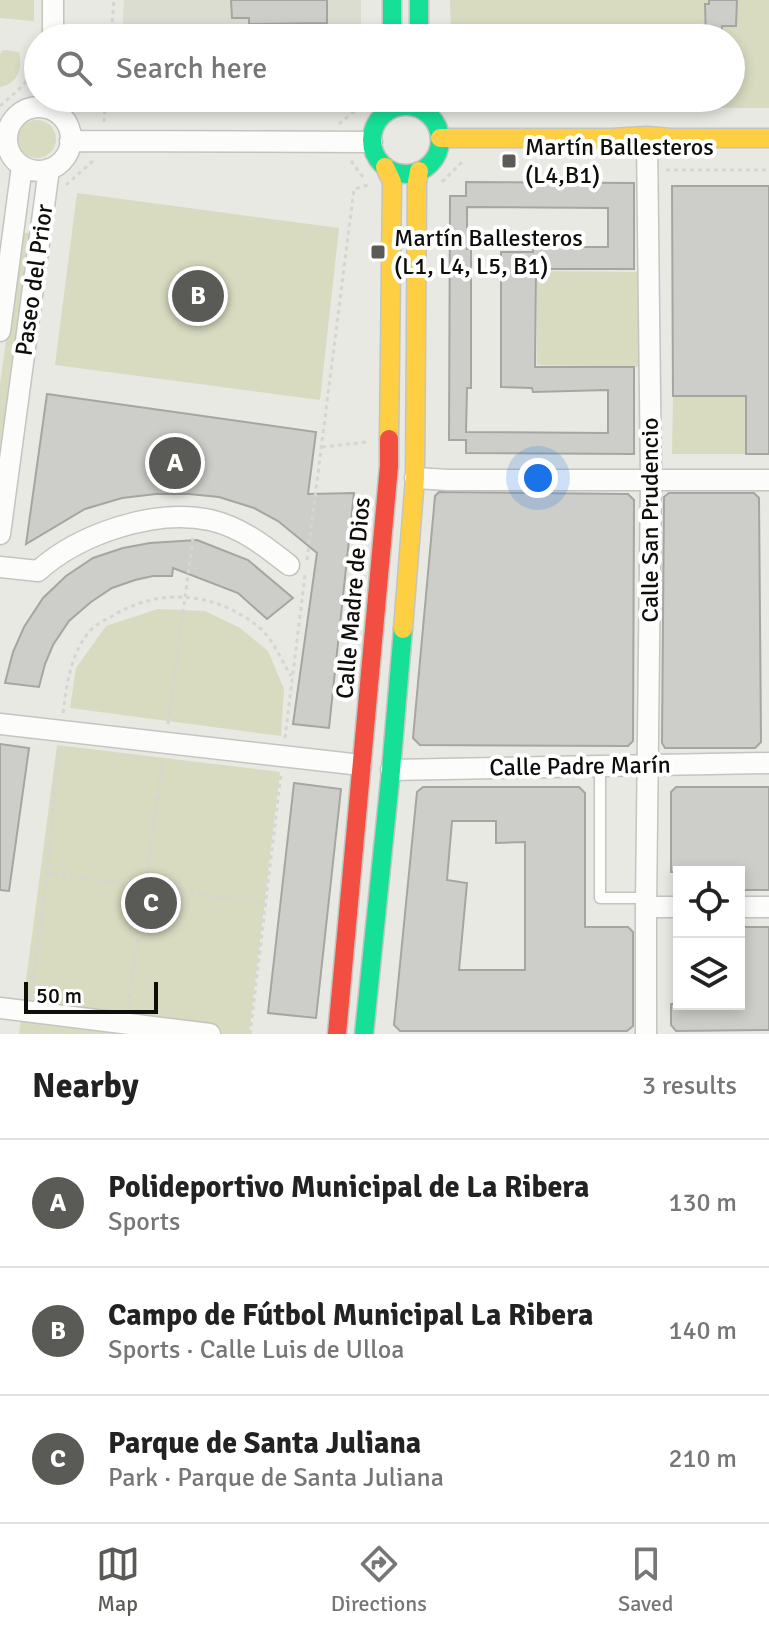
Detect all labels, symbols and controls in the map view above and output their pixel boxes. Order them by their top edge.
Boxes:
search box [24,24,745,112]
icon: search [52,46,96,90]
text: Search here [116,50,267,87]
place label: Martín Ballesteros (L4,B1) [525,132,714,190]
marker: Martín Ballesteros (L4,B1) [500,152,518,170]
street label: Paseo del Prior [9,202,60,358]
place label: Martín Ballesteros (L1, L4, L5, B1) [394,223,583,281]
marker: Martín Ballesteros (L1, L4, L5, B1) [369,243,387,261]
pin: B [172,266,224,326]
street label: Calle San Prudencio [635,418,665,622]
pin: A [149,433,201,493]
your location [518,458,558,498]
street label: Calle Madre de Dios [329,496,377,700]
street label: Calle Padre Marín [489,749,671,783]
map controls [673,866,745,1010]
button: locate [673,866,745,938]
pin: C [125,873,177,933]
button: layers [673,938,745,1010]
scale bar [24,978,158,1014]
text: 50 m [36,982,82,1009]
text: Nearby [32,1065,139,1107]
text: 3 results [642,1070,737,1102]
text: Polideportivo Municipal de La Ribera [108,1169,589,1206]
text: A [50,1187,66,1219]
text: 130 m [668,1187,737,1219]
text: Sports [108,1206,180,1238]
text: Campo de Fútbol Municipal La Ribera [108,1297,593,1334]
text: B [50,1315,66,1347]
text: 140 m [668,1315,737,1347]
text: Sports · Calle Luis de Ulloa [108,1334,404,1366]
text: Parque de Santa Juliana [108,1425,421,1462]
text: C [50,1443,66,1475]
text: 210 m [668,1443,737,1475]
text: Park · Parque de Santa Juliana [108,1462,444,1494]
tab: Map [96,1542,140,1617]
tab: Directions [331,1542,427,1617]
tab: Saved [618,1542,673,1617]

